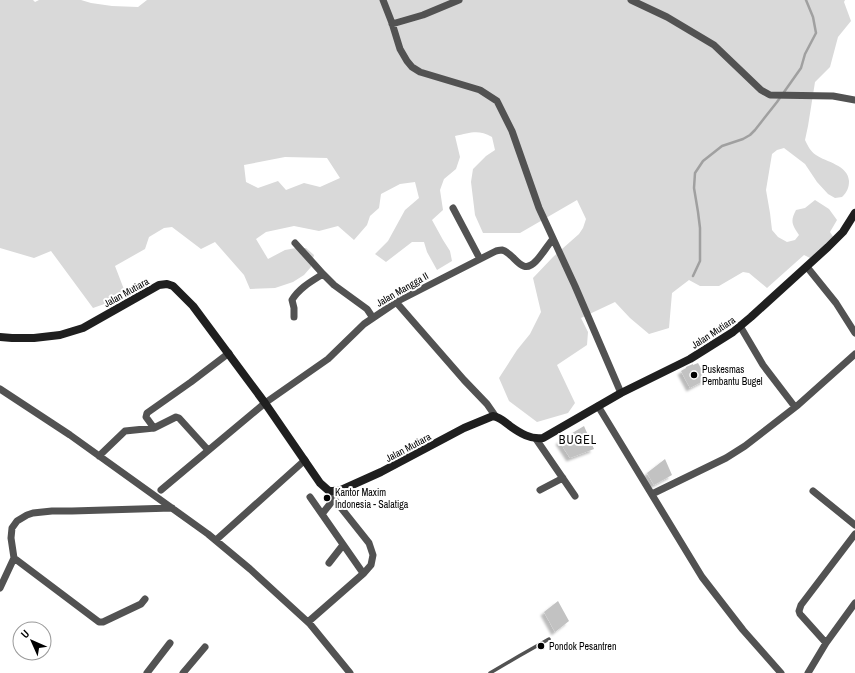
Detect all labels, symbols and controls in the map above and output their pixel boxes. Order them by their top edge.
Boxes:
street label: Jalan Mangga II [374,269,431,310]
street label: Jalan Mutiara [101,274,152,310]
street label: Jalan Mutiara [689,313,738,351]
place label: Puskesmas Pembantu Bugel [702,363,763,388]
marker: Puskesmas Pembantu Bugel [689,370,699,380]
street label: Jalan Mutiara [383,430,434,465]
district label: BUGEL [559,432,597,448]
place label: Kantor Maxim Indonesia - Salatiga [335,486,409,511]
marker: Kantor Maxim Indonesia - Salatiga [322,493,332,503]
north arrow [12,621,52,661]
text: U [18,627,32,641]
place label: Pondok Pesantren [549,640,616,653]
marker: Pondok Pesantren [536,641,546,651]

